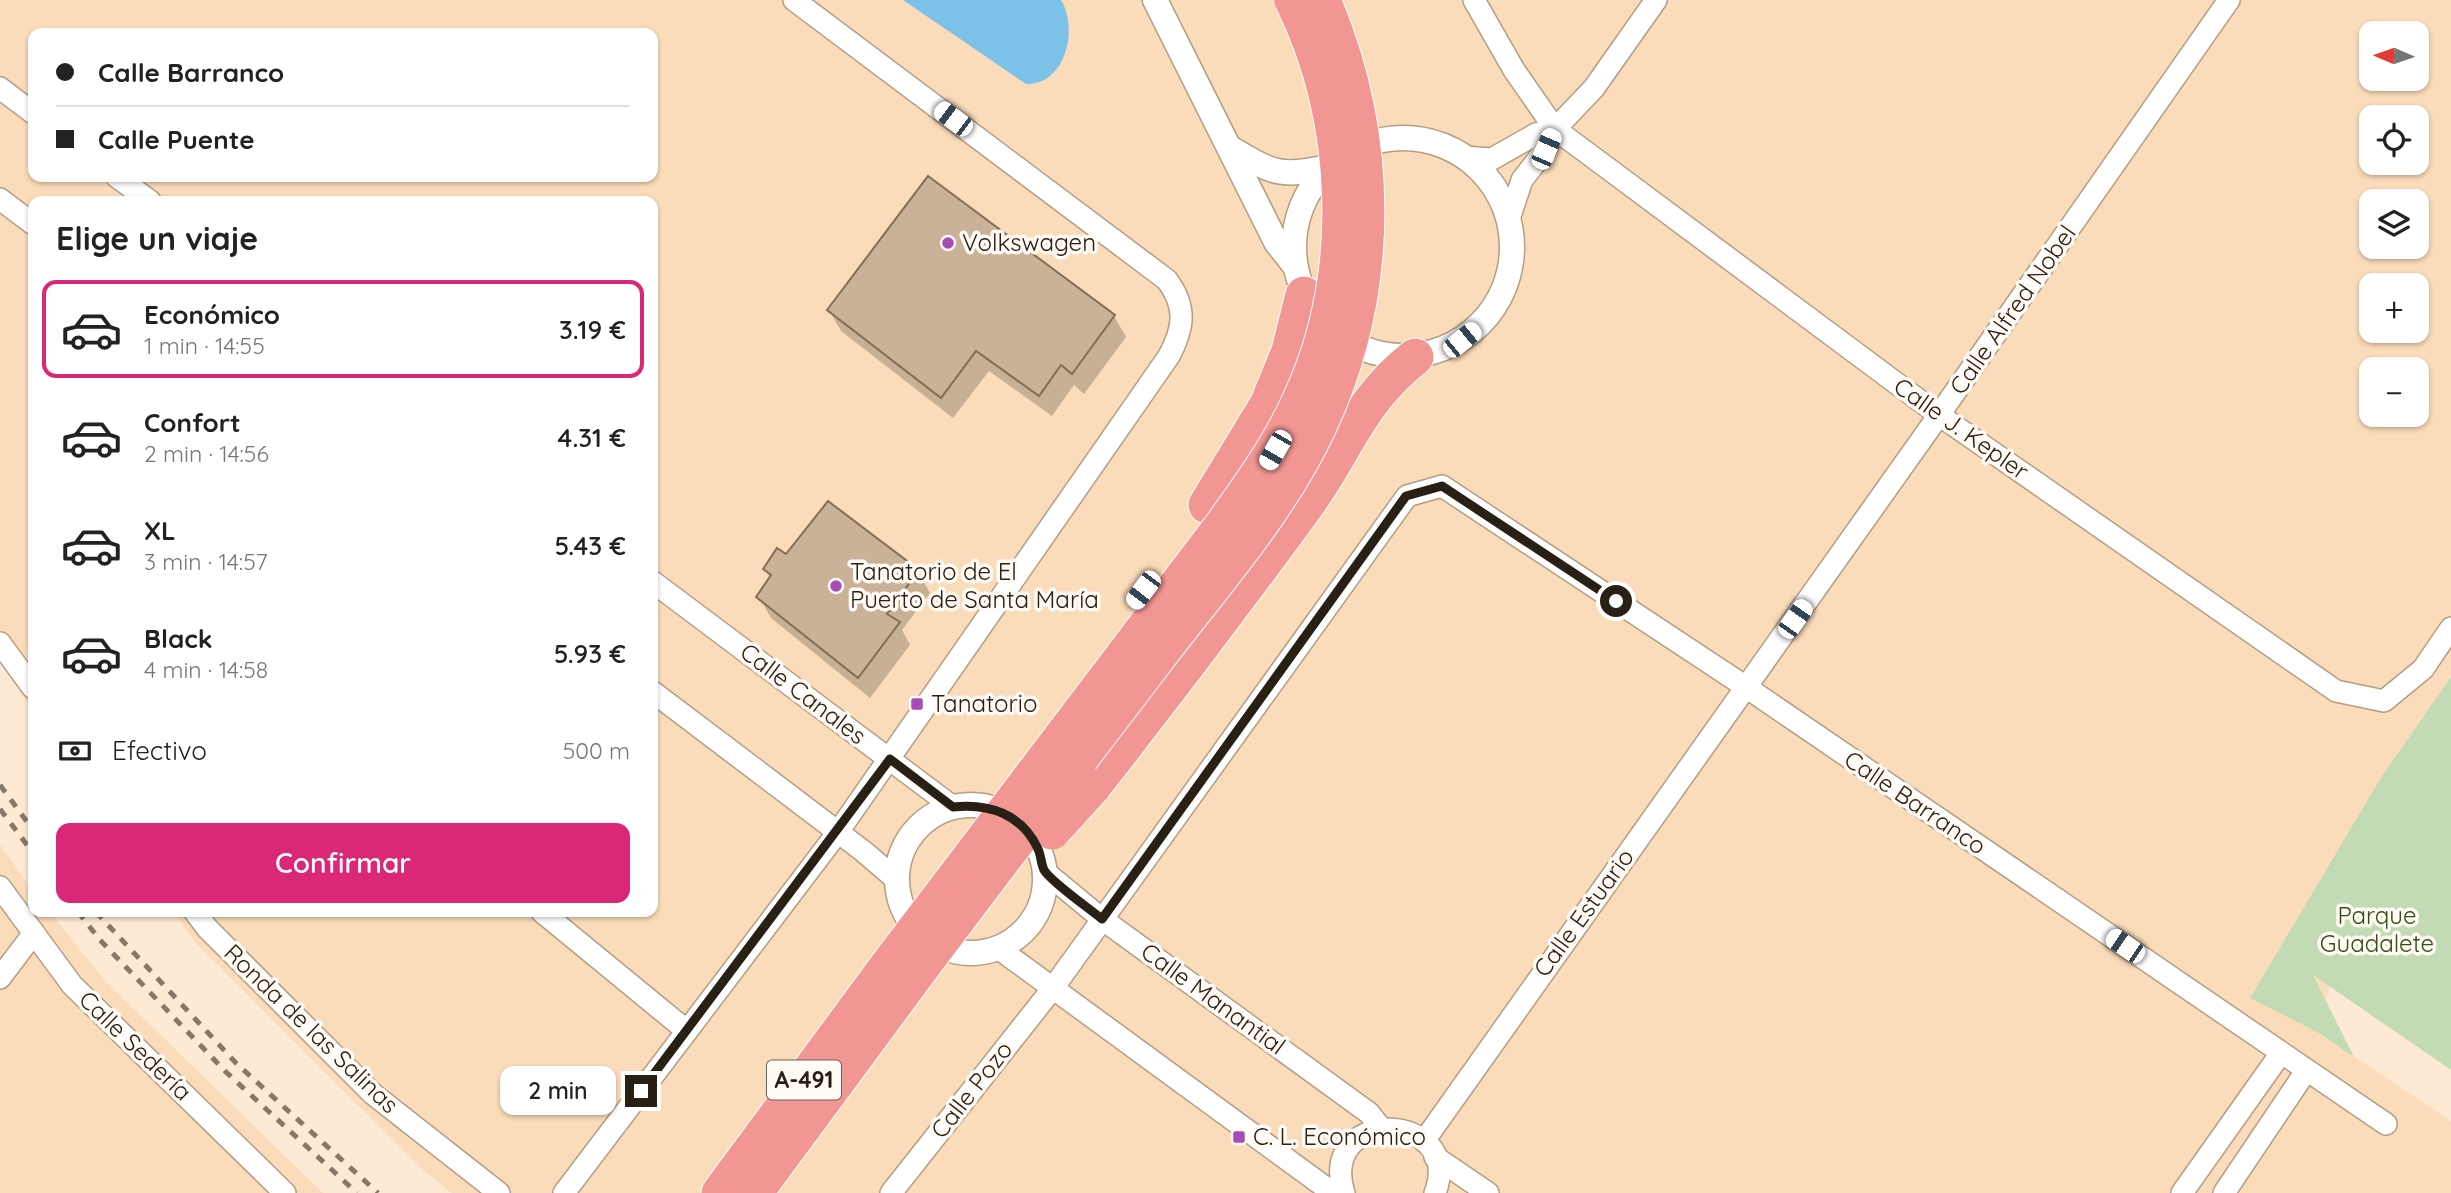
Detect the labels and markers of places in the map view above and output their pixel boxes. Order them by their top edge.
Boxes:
place label: Volkswagen [962,227,1096,257]
marker: Volkswagen [940,235,956,251]
place label: Tanatorio de El Puerto de Santa María [850,556,1099,614]
marker: Tanatorio de El Puerto de Santa María [828,578,844,594]
place label: Tanatorio [931,688,1037,718]
marker: Tanatorio [909,696,925,712]
place label: C. L. Económico [1253,1121,1426,1151]
marker: C. L. Económico [1231,1129,1247,1145]

